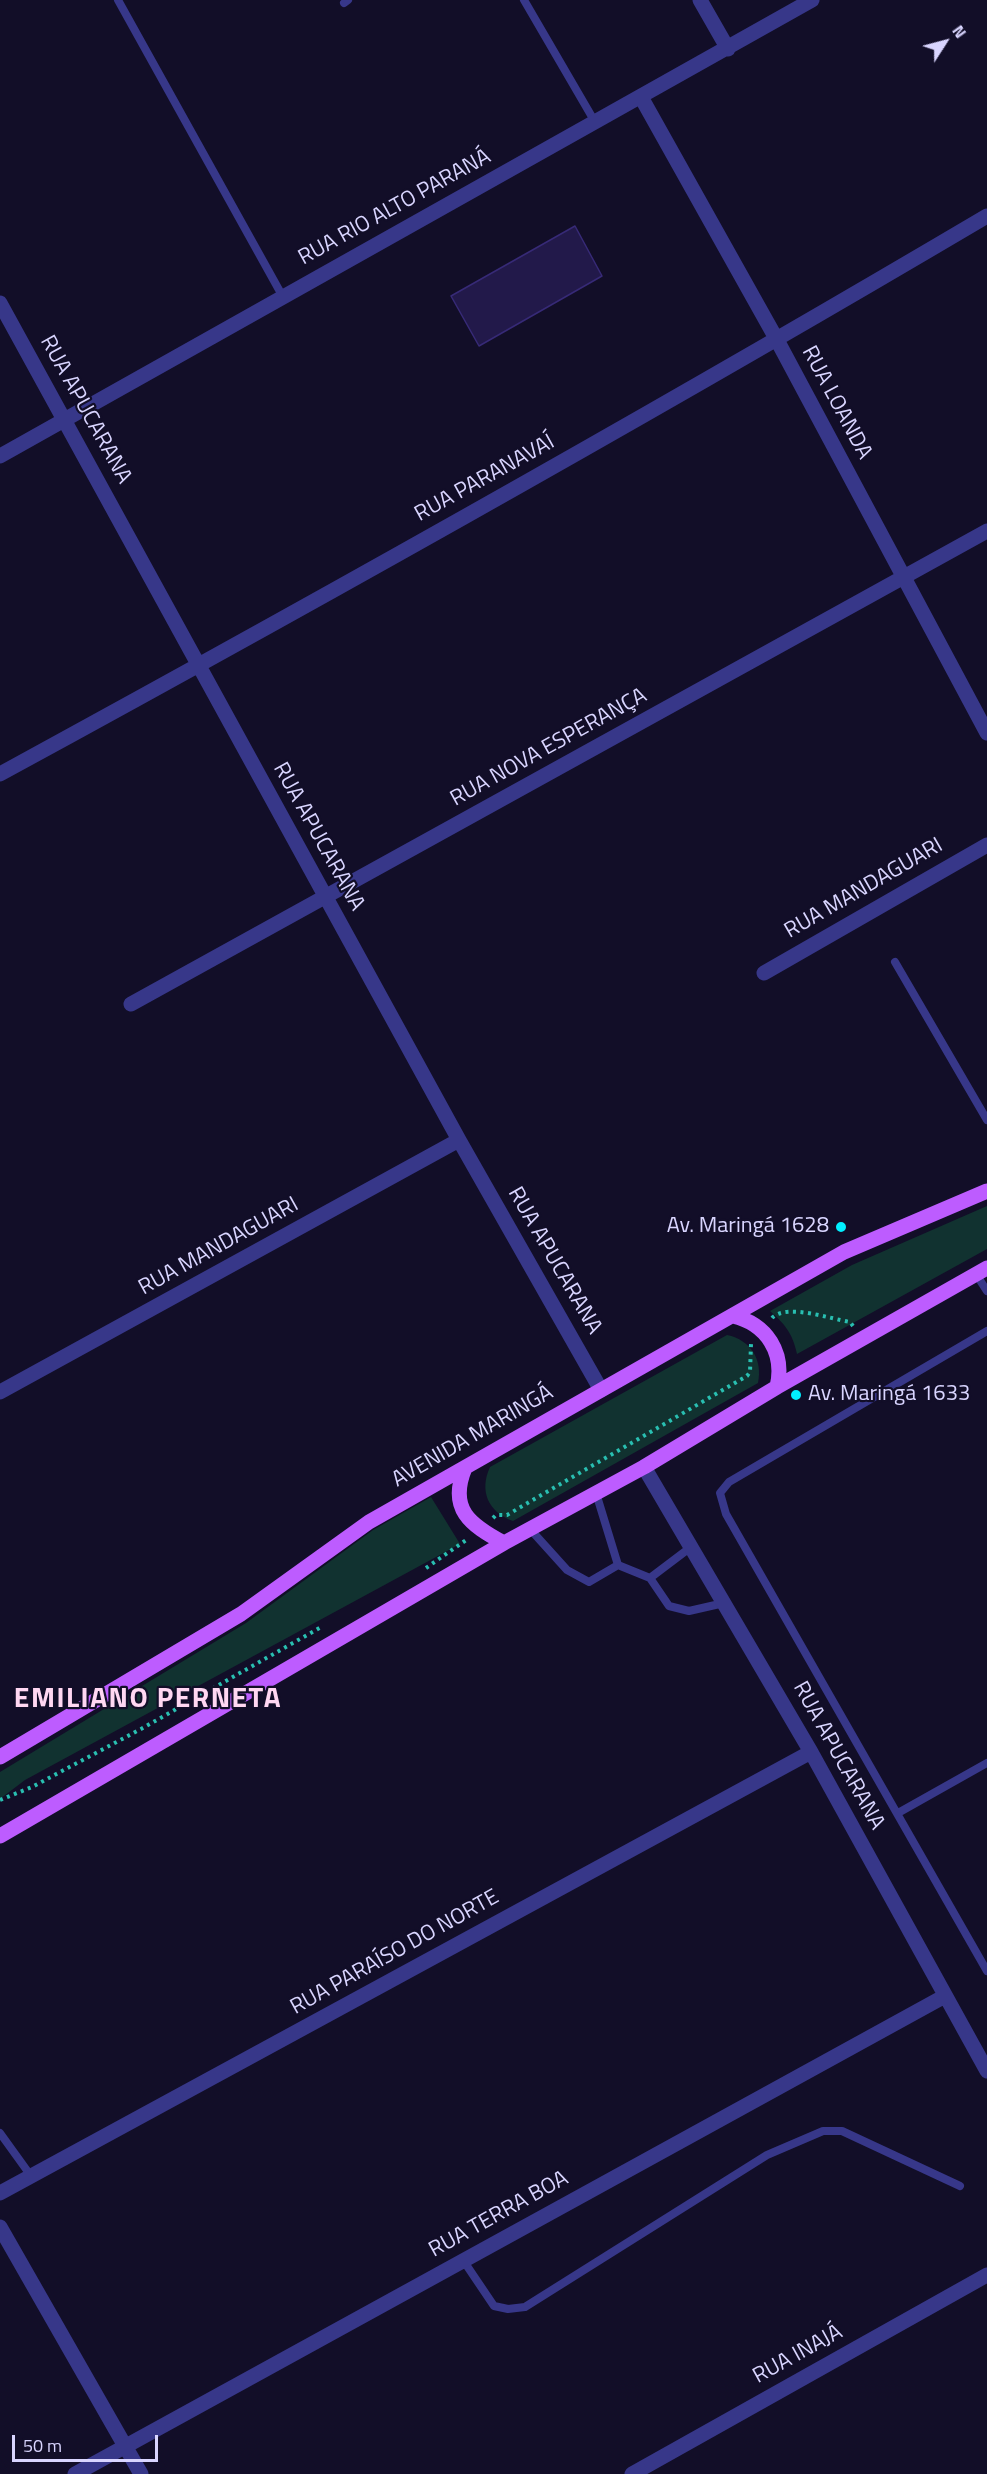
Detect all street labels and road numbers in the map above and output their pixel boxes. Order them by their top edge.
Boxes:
street label: RUA RIO ALTO PARANÁ [294,144,496,272]
street label: RUA APUCARANA [33,331,137,489]
street label: RUA LOANDA [795,342,877,464]
street label: RUA PARANAVAÍ [411,430,559,528]
street label: RUA NOVA ESPERANÇA [446,683,652,813]
street label: RUA APUCARANA [266,758,370,916]
street label: RUA MANDAGUARI [780,833,948,945]
street label: RUA APUCARANA [501,1183,607,1339]
street label: RUA MANDAGUARI [135,1192,303,1302]
street label: AVENIDA MARINGÁ [388,1380,558,1494]
street label: RUA APUCARANA [786,1677,890,1835]
street label: RUA PARAÍSO DO NORTE [286,1885,504,2021]
street label: RUA TERRA BOA [425,2166,573,2264]
street label: RUA INAJÁ [749,2320,847,2390]

